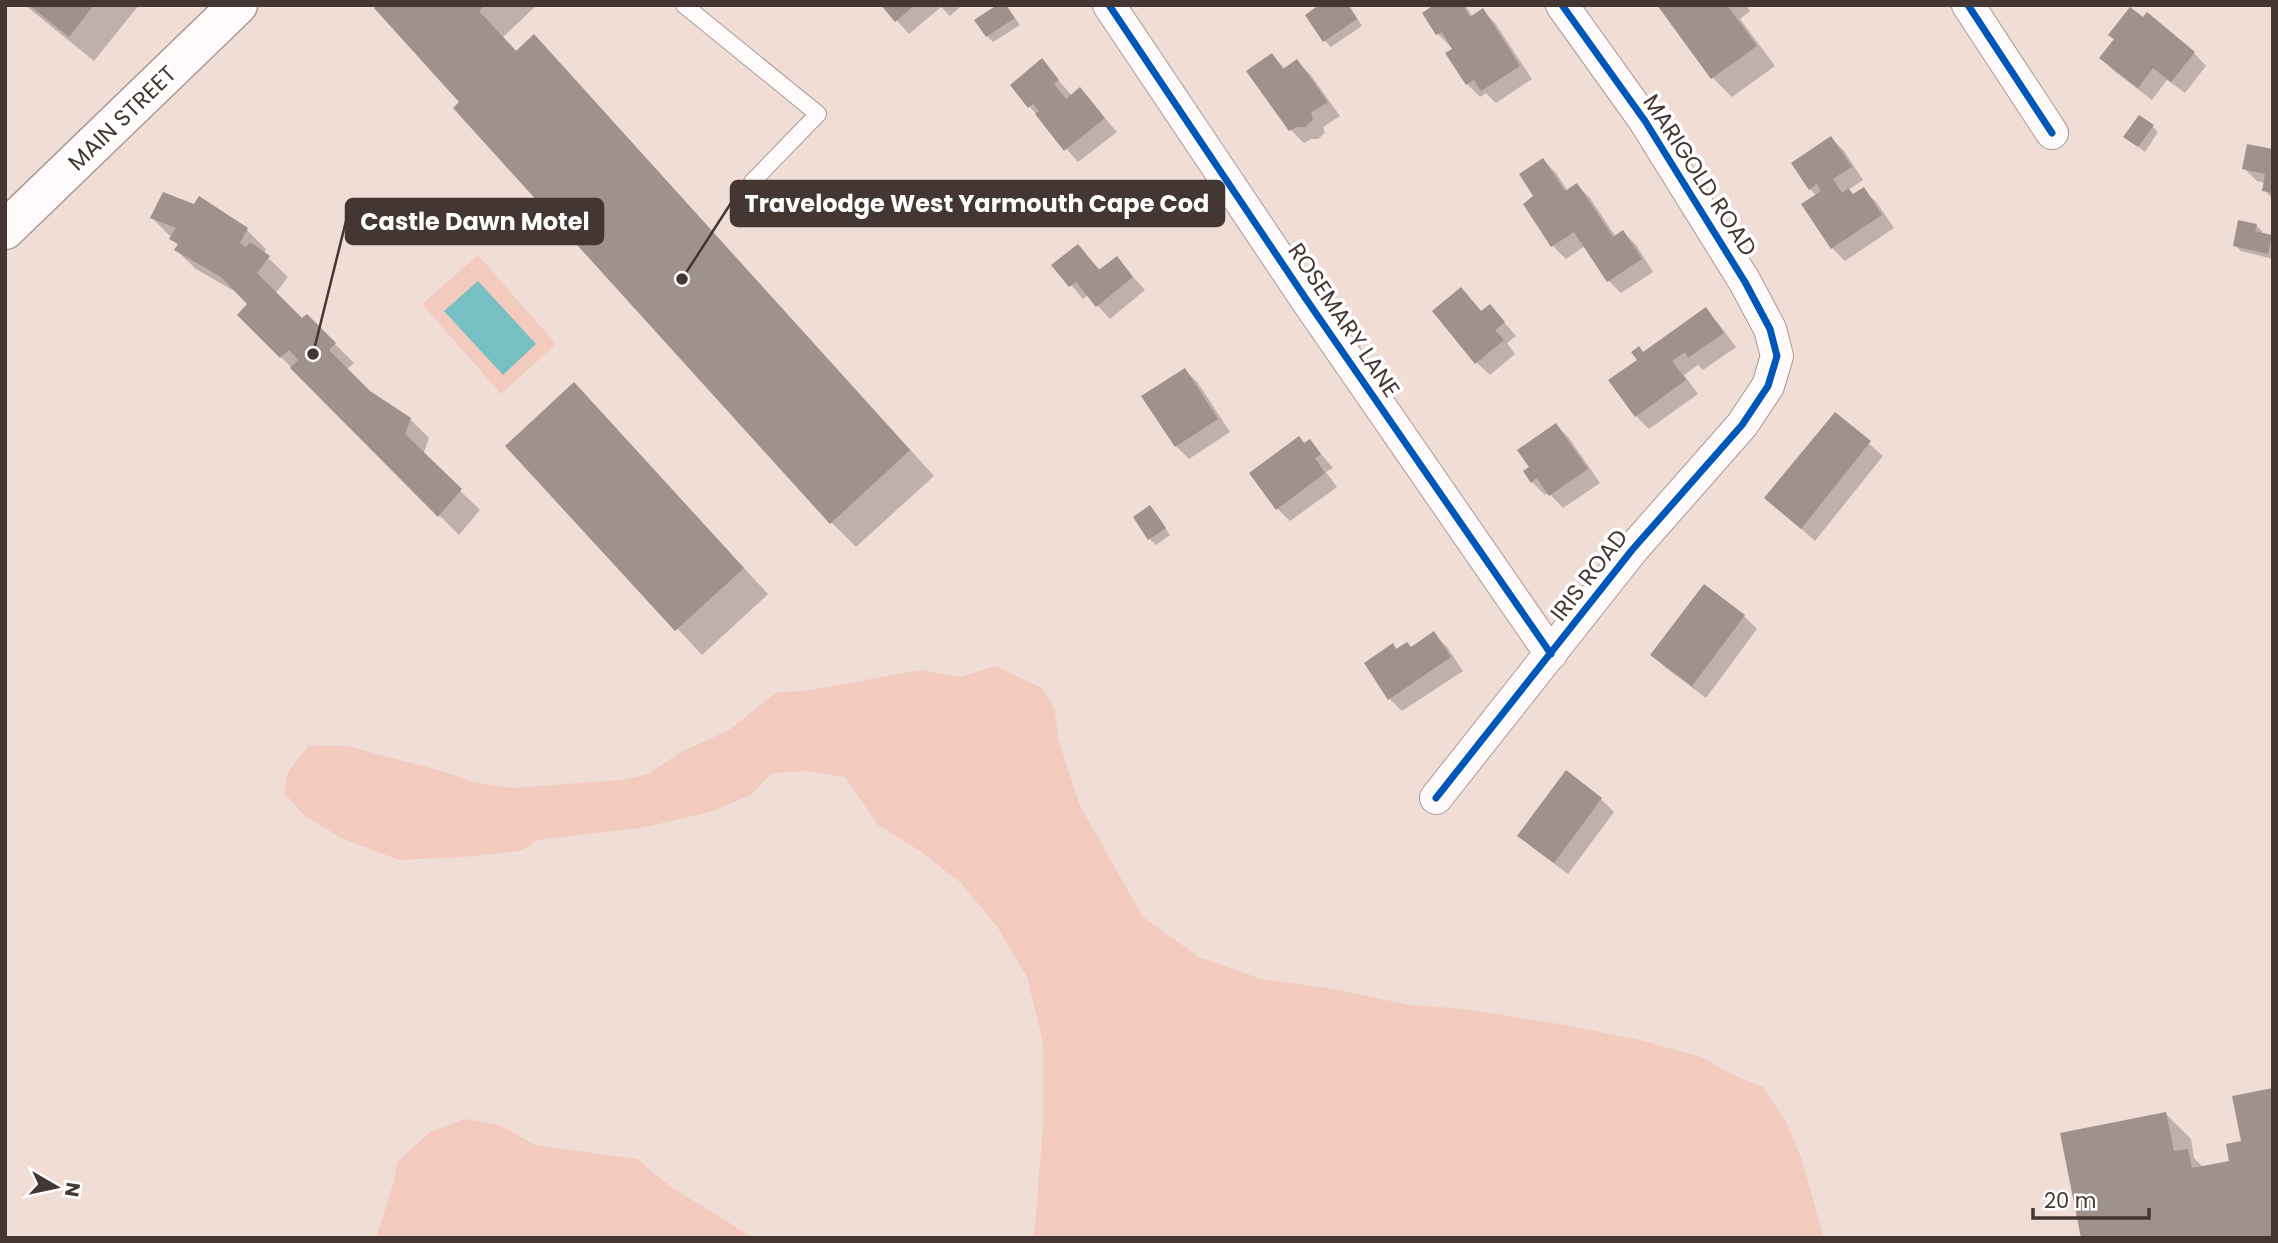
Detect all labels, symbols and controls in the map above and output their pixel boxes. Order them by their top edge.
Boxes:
street label: MAIN STREET [61,58,183,178]
street label: MARIGOLD ROAD [1636,88,1764,262]
callout: Travelodge West Yarmouth Cape Cod [731,181,1224,226]
text: Travelodge West Yarmouth Cape Cod [745,187,1209,220]
callout: Castle Dawn Motel [346,199,603,244]
text: Castle Dawn Motel [360,205,590,238]
street label: ROSEMARY LANE [1281,237,1407,403]
street label: IRIS ROAD [1543,522,1635,628]
north arrow [21,1152,91,1222]
scale bar [2033,1176,2148,1220]
text: N [58,1180,87,1199]
text: 20 m [2044,1186,2097,1215]

